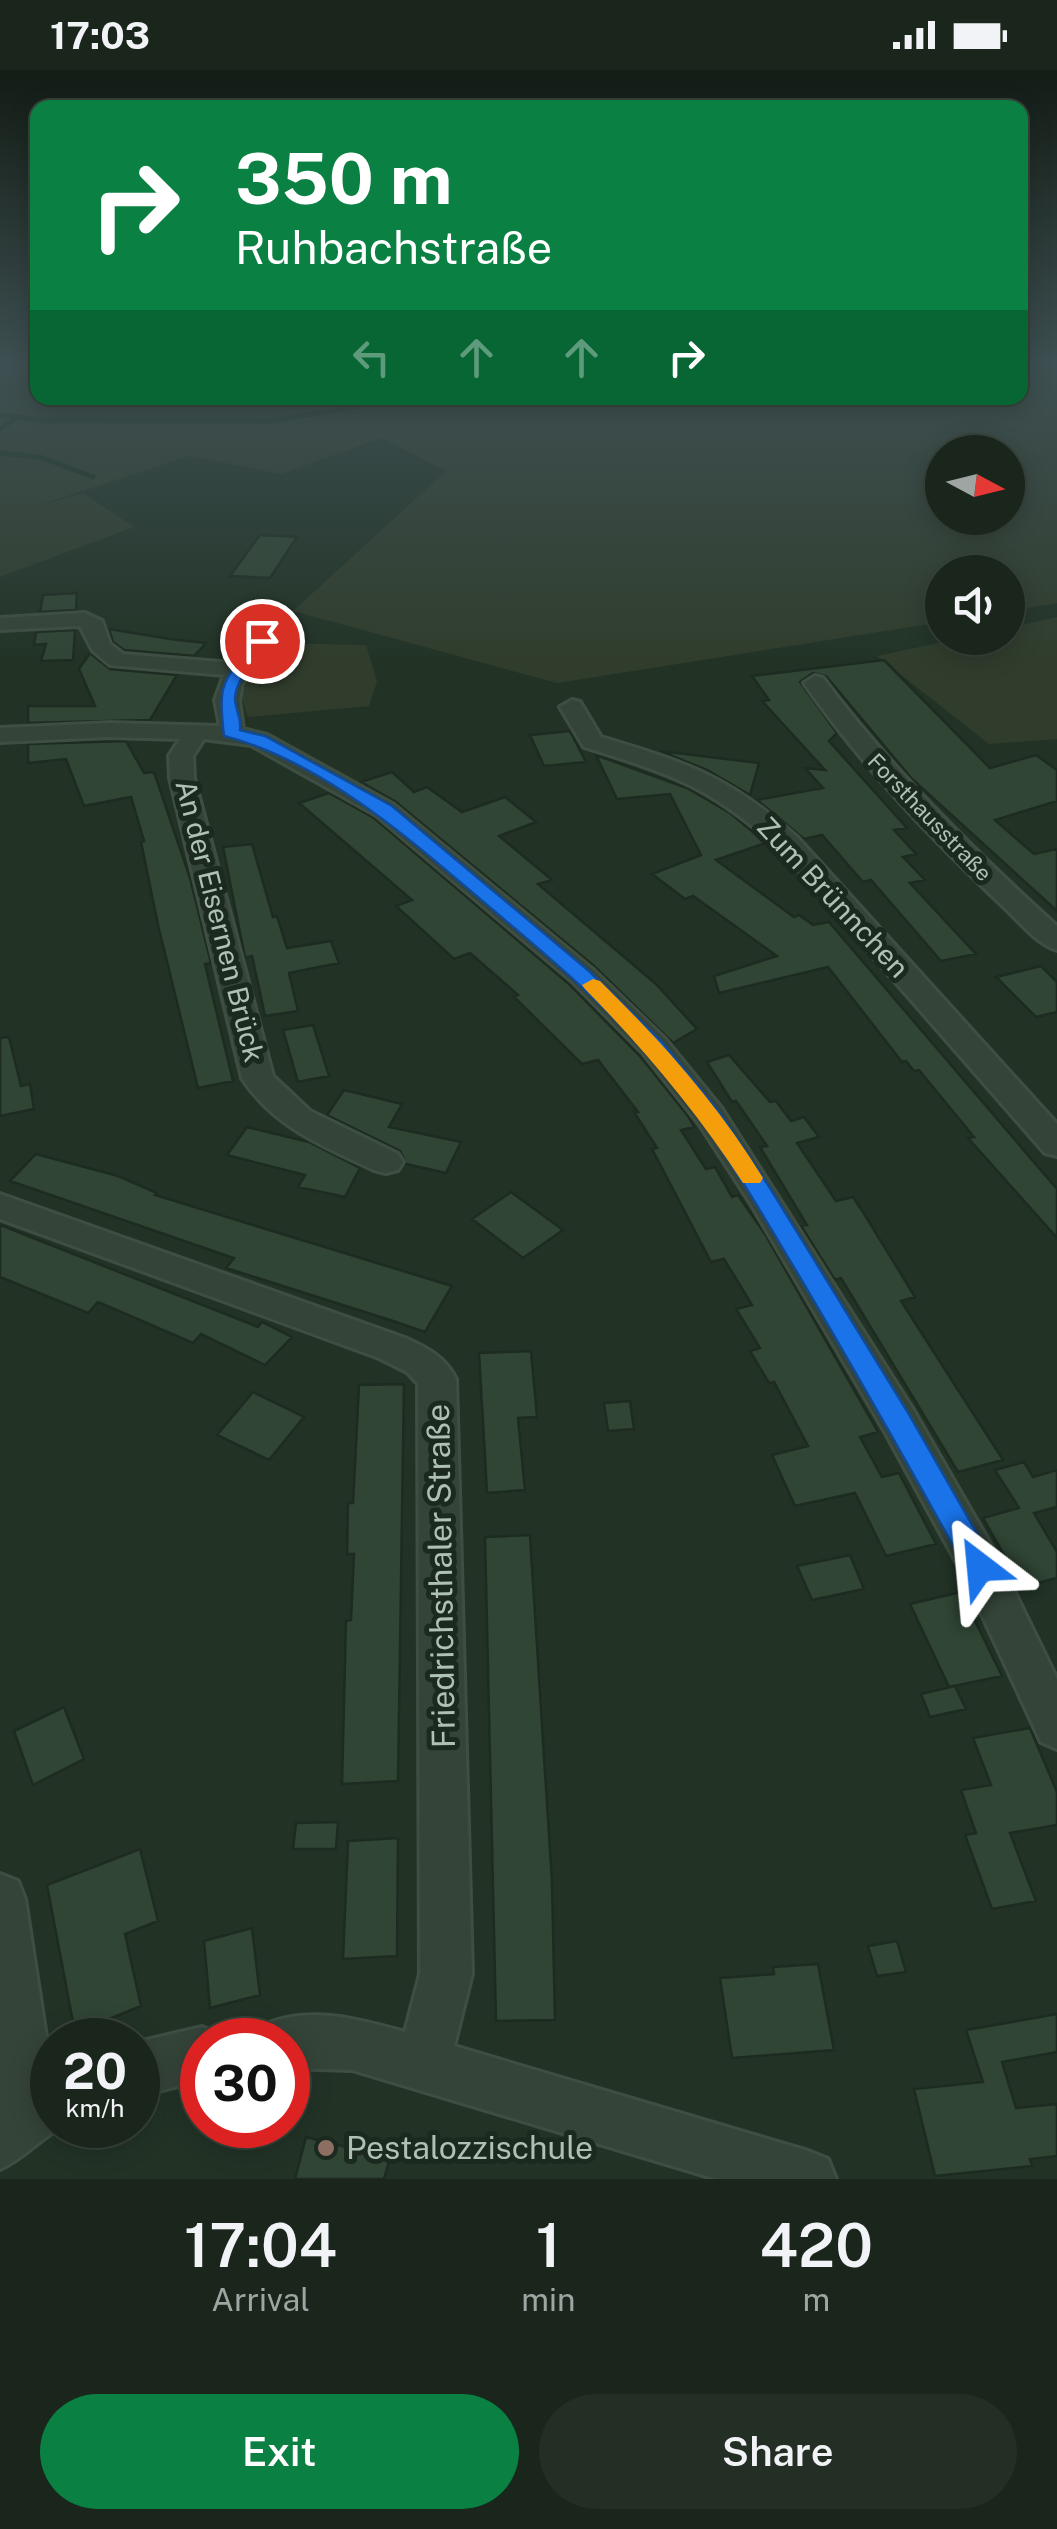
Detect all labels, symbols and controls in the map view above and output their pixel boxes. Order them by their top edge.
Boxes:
text: 17:03 [50,13,150,58]
text: 350 m [235,137,452,220]
icon: right [70,140,200,270]
text: Ruhbachstraße [235,221,552,274]
icon: left [344,330,399,385]
icon: ahead [449,330,504,385]
icon: ahead [554,330,609,385]
icon: right [659,330,714,385]
north arrow [925,435,1025,535]
map controls [925,435,1025,655]
button: sound [925,555,1025,655]
pin [220,599,305,684]
icon: arrive [235,614,290,669]
street label: Forsthausstraße [863,748,997,886]
street label: An der Eisernen Brück [169,776,272,1065]
street label: Zum Brünnchen [751,810,916,984]
street label: Friedrichsthaler Straße [419,1404,462,1748]
position arrow [928,1515,1032,1619]
speed limit sign: 30 [180,2018,310,2148]
text: 20 [63,2041,127,2100]
text: km/h [66,2093,124,2123]
place label: Pestalozzischule [346,2129,593,2166]
marker: Pestalozzischule [315,2137,337,2159]
text: 17:04 [184,2210,337,2281]
text: 1 [536,2210,561,2281]
text: 420 [760,2210,873,2281]
text: Arrival [211,2281,310,2318]
text: min [521,2281,575,2318]
text: m [802,2281,830,2318]
button: Exit [40,2394,519,2509]
button: Share [539,2394,1017,2509]

